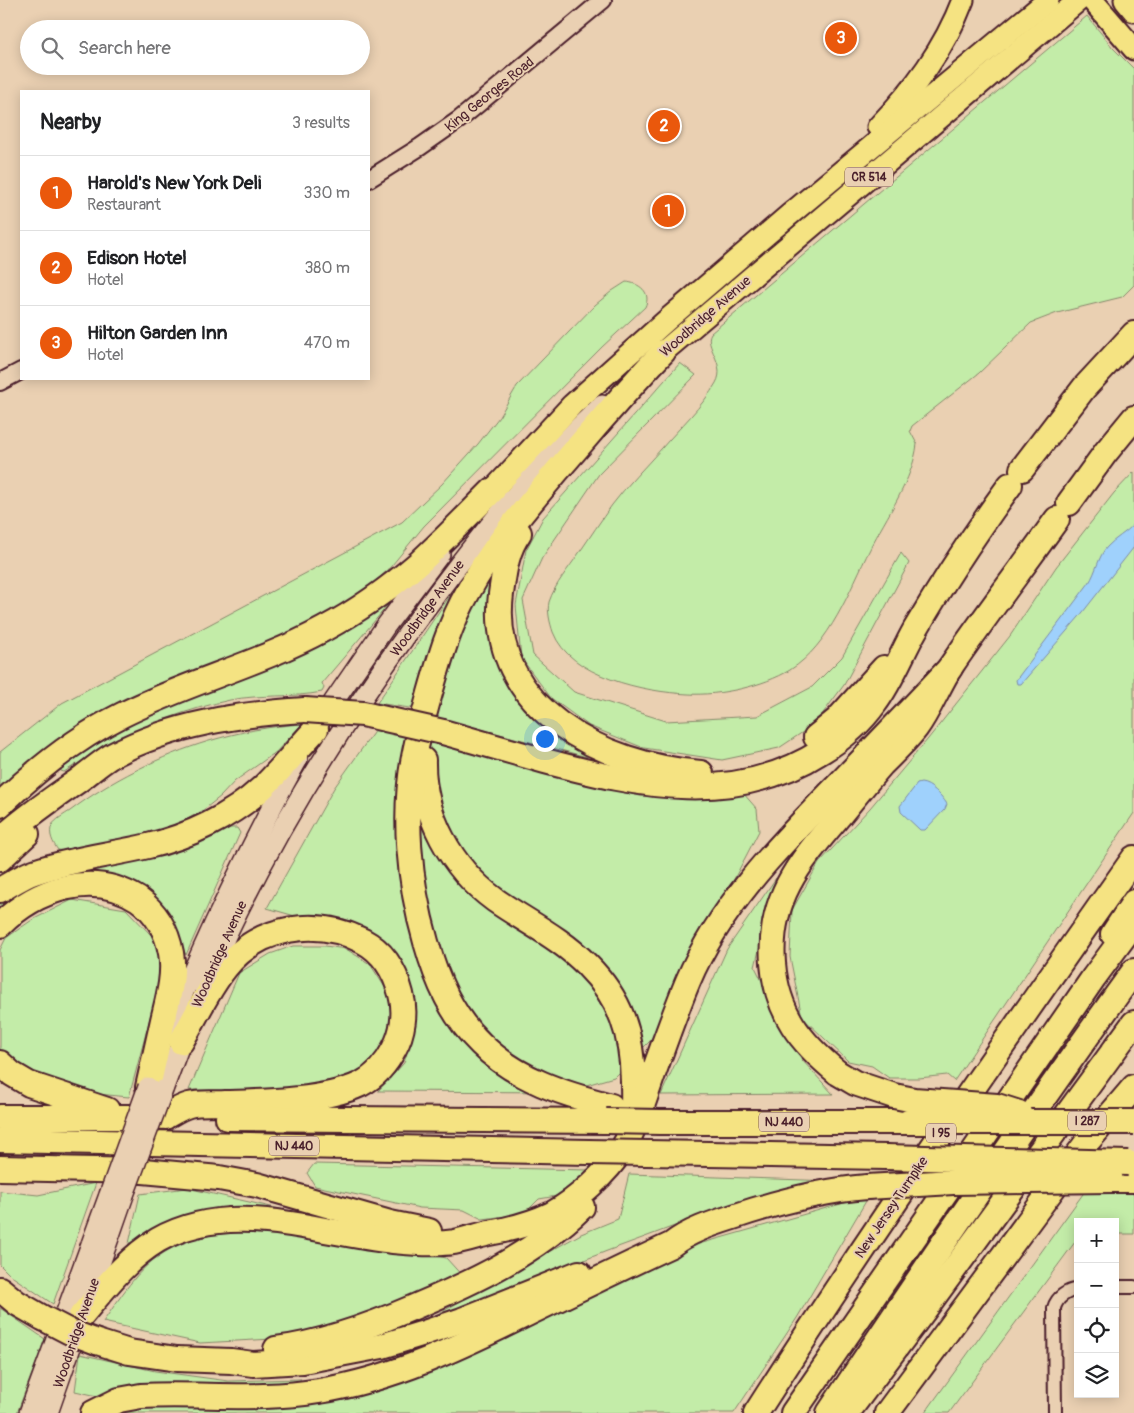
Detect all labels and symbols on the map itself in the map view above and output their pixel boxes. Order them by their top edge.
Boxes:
pin: 3 [825,19,857,57]
street label: King Georges Road [441,53,537,136]
pin: 2 [648,107,680,145]
road number: CR 514 [845,168,893,186]
pin: 1 [652,192,684,230]
street label: Woodbridge Avenue [656,272,754,361]
street label: Woodbridge Avenue [387,557,468,660]
your location [532,726,558,752]
street label: Woodbridge Avenue [188,898,251,1010]
road number: NJ 440 [759,1112,809,1132]
road number: I 287 [1068,1112,1106,1130]
road number: I 95 [926,1124,956,1142]
road number: NJ 440 [269,1136,319,1156]
street label: New Jersey Turnpike [851,1153,932,1261]
street label: Woodbridge Avenue [50,1276,103,1390]

